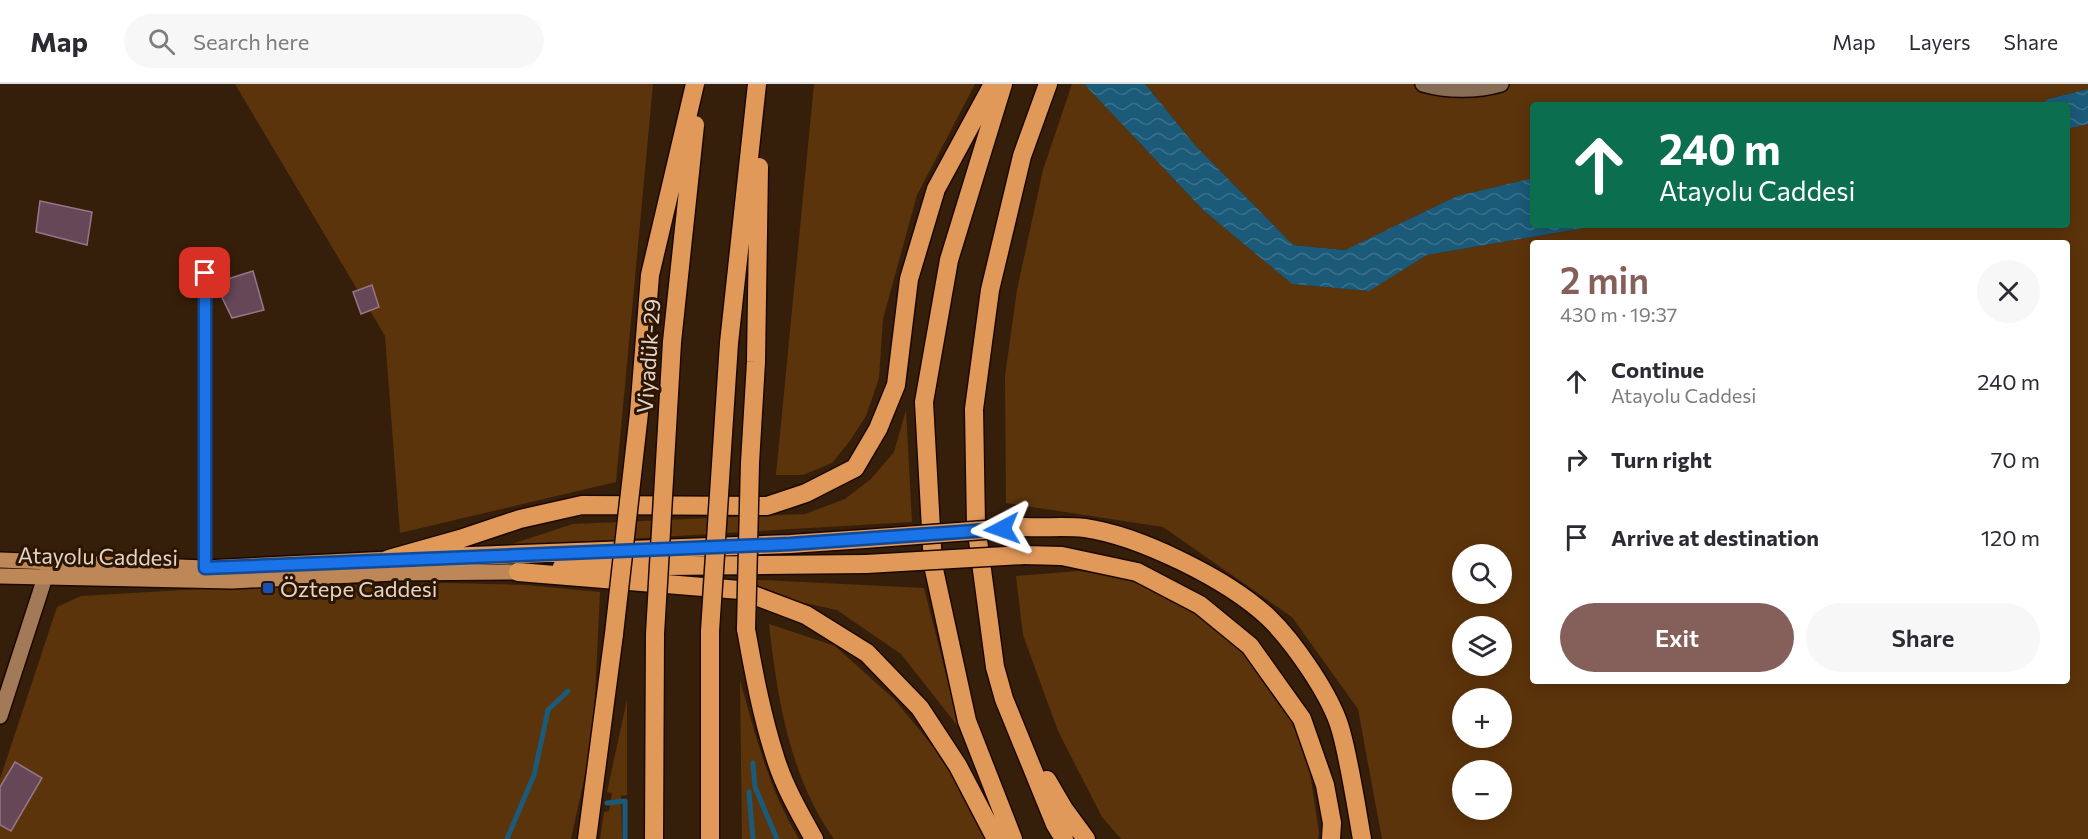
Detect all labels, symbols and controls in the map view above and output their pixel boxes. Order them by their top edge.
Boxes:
search box [124,14,544,68]
text: Map [30,24,88,58]
icon: search [145,25,178,58]
text: Search here [193,28,309,55]
text: Map [1832,29,1876,54]
text: Layers [1909,29,1971,54]
text: Share [2004,29,2058,54]
text: 240 m [1659,122,1781,174]
icon: ahead [1560,126,1638,204]
text: Atayolu Caddesi [1659,174,1855,207]
pin [179,247,230,298]
icon: arrive [188,256,221,289]
text: 2 min [1560,257,1649,301]
button: close [1977,260,2040,323]
street label: Viyadük-29 [631,298,665,414]
text: 430 m · 19:37 [1560,302,1677,326]
text: Continue [1611,356,1704,383]
icon: ahead [1560,365,1593,398]
text: 240 m [1977,368,2040,395]
text: Atayolu Caddesi [1611,383,1757,407]
icon: right [1560,443,1593,476]
text: Turn right [1611,446,1712,473]
text: 70 m [1991,446,2040,473]
position arrow [970,497,1034,561]
icon: arrive [1560,521,1593,554]
text: Arrive at destination [1611,524,1819,551]
text: 120 m [1981,524,2040,551]
street label: Atayolu Caddesi [18,541,178,571]
map controls [1452,544,1512,820]
button: search [1452,544,1512,604]
place label: Öztepe Caddesi [280,575,437,602]
marker: Öztepe Caddesi [261,581,275,595]
button: Exit [1560,603,1794,672]
button: Share [1806,603,2040,672]
button: layers [1452,616,1512,676]
button: + [1452,688,1512,748]
button: − [1452,760,1512,820]

